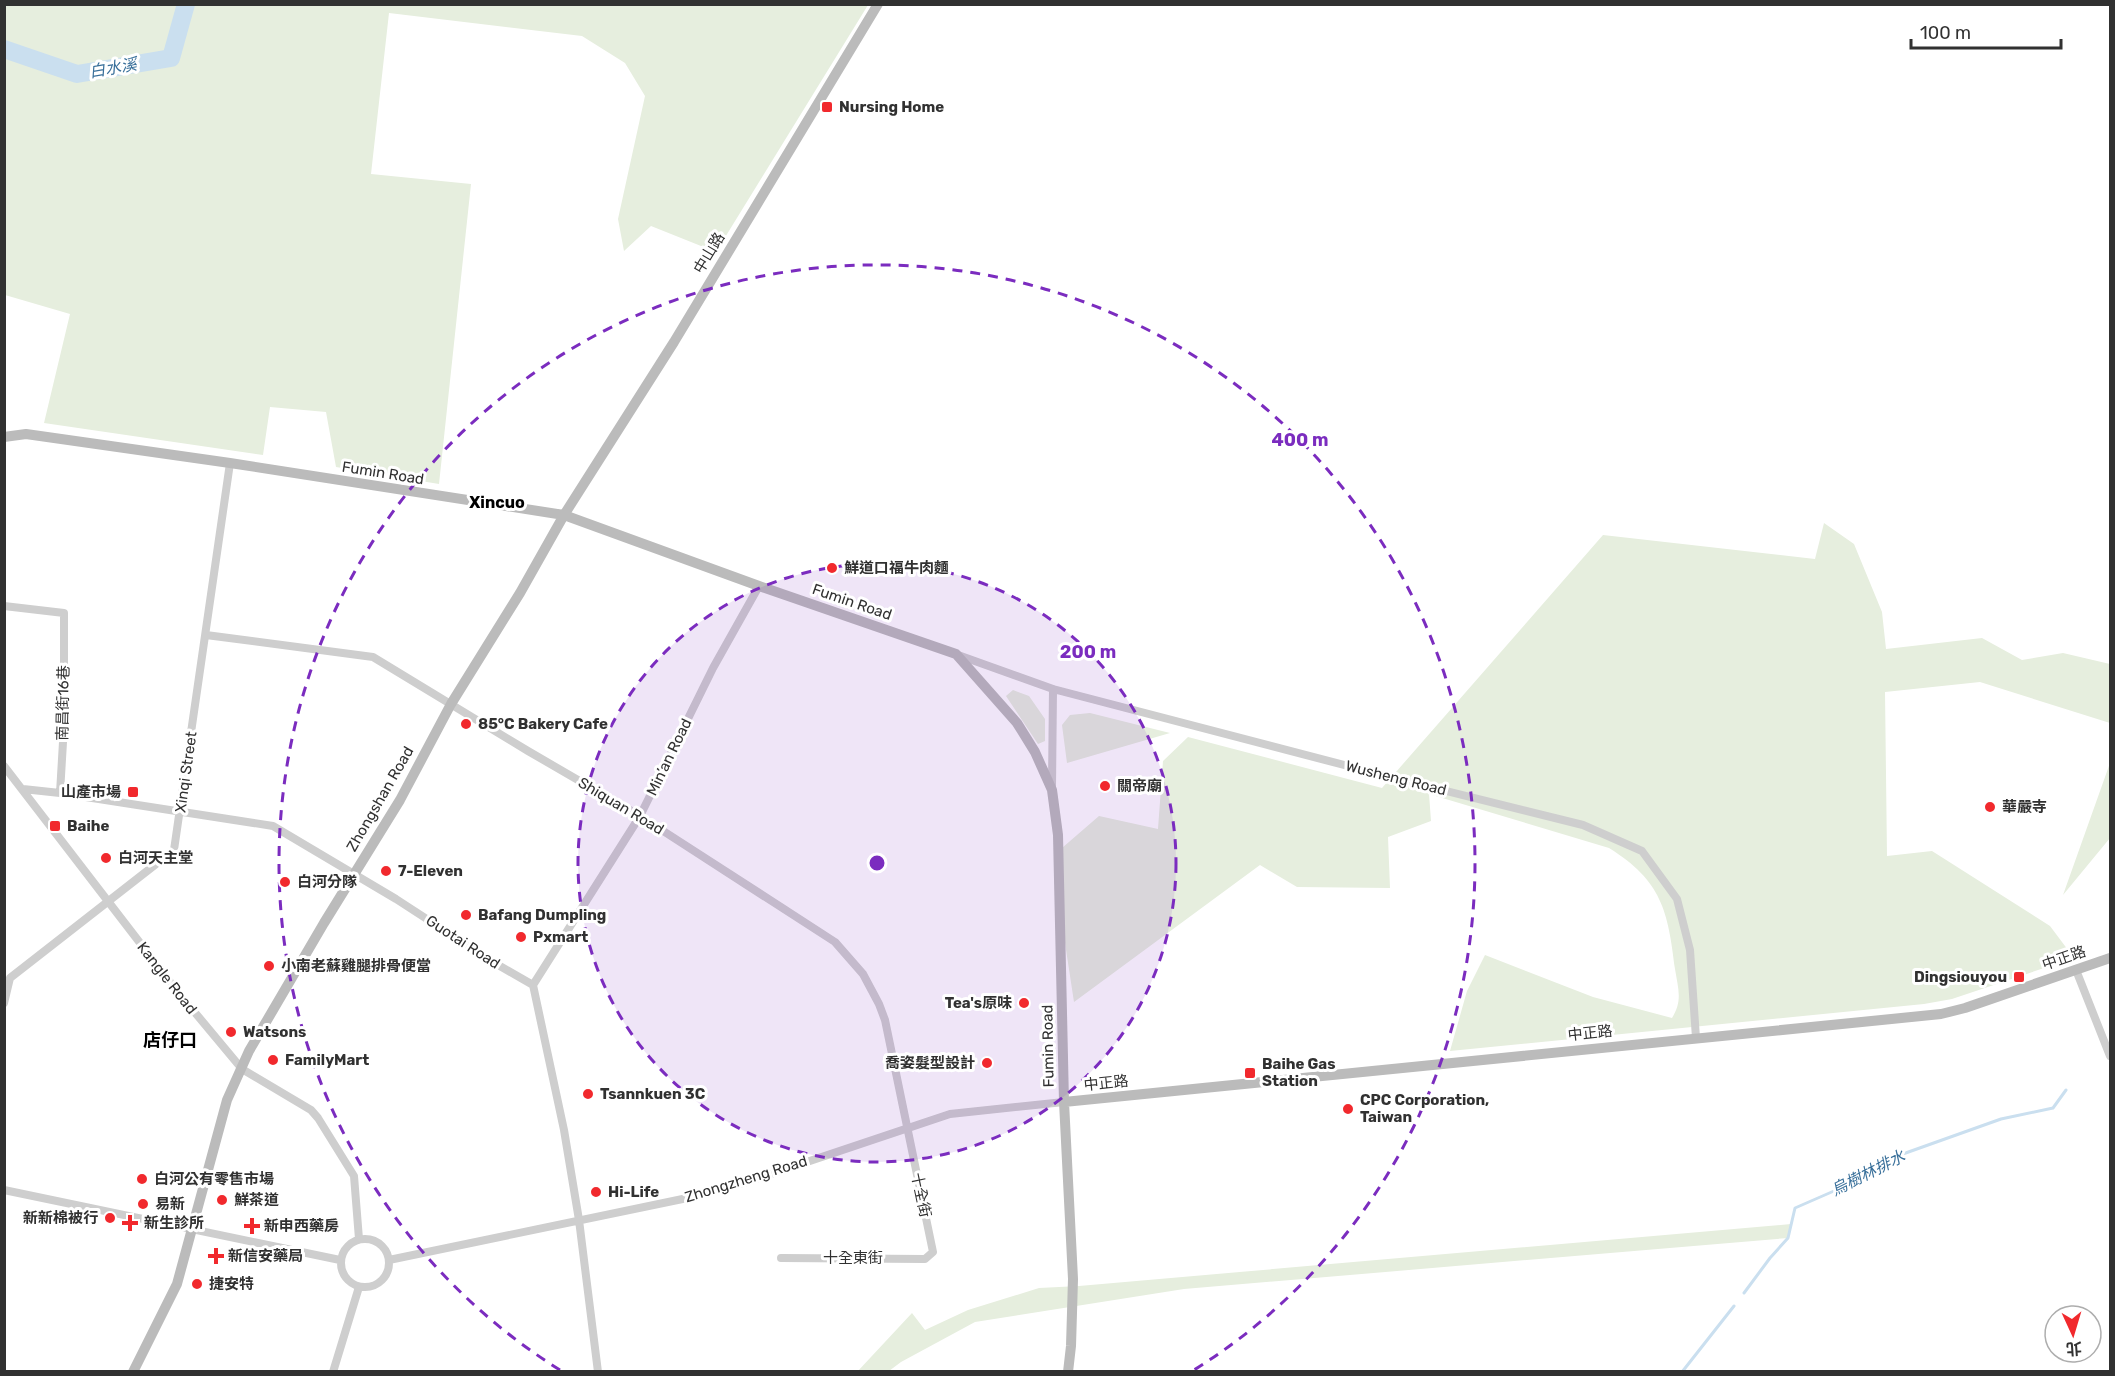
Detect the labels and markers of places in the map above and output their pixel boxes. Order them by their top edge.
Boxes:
place label: Nursing Home [839,98,944,116]
marker: Nursing Home [820,100,834,114]
place label: 鮮道口福牛肉麵 [844,559,949,577]
marker: 鮮道口福牛肉麵 [825,561,839,575]
place label: 85°C Bakery Cafe [478,715,608,733]
marker: 85°C Bakery Cafe [459,717,473,731]
place label: 關帝廟 [1117,777,1162,795]
marker: 關帝廟 [1098,779,1112,793]
place label: 山產市場 [61,783,121,801]
marker: 山產市場 [126,785,140,799]
place label: 華嚴寺 [2002,798,2047,816]
marker: 華嚴寺 [1983,800,1997,814]
place label: Baihe [67,817,109,835]
marker: Baihe [48,819,62,833]
place label: 白河天主堂 [118,849,193,867]
marker: 白河天主堂 [99,851,113,865]
centre of rings [867,853,887,873]
place label: 7-Eleven [398,862,463,880]
marker: 7-Eleven [379,864,393,878]
place label: 白河分隊 [297,873,357,891]
marker: 白河分隊 [278,875,292,889]
place label: Bafang Dumpling [478,906,606,924]
marker: Bafang Dumpling [459,908,473,922]
place label: Pxmart [533,928,588,946]
marker: Pxmart [514,930,528,944]
place label: 小南老蘇雞腿排骨便當 [281,957,431,975]
marker: 小南老蘇雞腿排骨便當 [262,959,276,973]
place label: Dingsiouyou [1914,968,2007,986]
marker: Dingsiouyou [2012,970,2026,984]
place label: Tea's原味 [945,994,1012,1012]
marker: Tea's原味 [1017,996,1031,1010]
place label: Watsons [243,1023,306,1041]
marker: Watsons [224,1025,238,1039]
place label: FamilyMart [285,1051,369,1069]
marker: FamilyMart [266,1053,280,1067]
place label: 喬姿髮型設計 [885,1054,975,1072]
place label: Baihe Gas Station [1262,1055,1336,1090]
marker: 喬姿髮型設計 [980,1056,994,1070]
marker: Baihe Gas Station [1243,1066,1257,1080]
place label: Tsannkuen 3C [600,1085,706,1103]
marker: Tsannkuen 3C [581,1087,595,1101]
place label: CPC Corporation, Taiwan [1360,1091,1489,1126]
marker: CPC Corporation, Taiwan [1341,1102,1355,1116]
place label: 白河公有零售市場 [154,1170,274,1188]
marker: 白河公有零售市場 [135,1172,149,1186]
place label: Hi-Life [608,1183,659,1201]
marker: Hi-Life [589,1185,603,1199]
place label: 鮮茶道 [234,1191,279,1209]
marker: 鮮茶道 [215,1193,229,1207]
place label: 易新 [155,1195,185,1213]
marker: 易新 [136,1197,150,1211]
place label: 新新棉被行 [23,1209,98,1227]
marker: 新新棉被行 [103,1211,117,1225]
marker: 新生診所 [121,1214,139,1232]
place label: 新生診所 [144,1214,204,1232]
place label: 新申西藥房 [264,1217,339,1235]
marker: 新申西藥房 [245,1219,259,1233]
place label: 新信安藥局 [228,1247,303,1265]
marker: 新信安藥局 [209,1249,223,1263]
place label: 捷安特 [209,1275,254,1293]
marker: 捷安特 [190,1277,204,1291]

